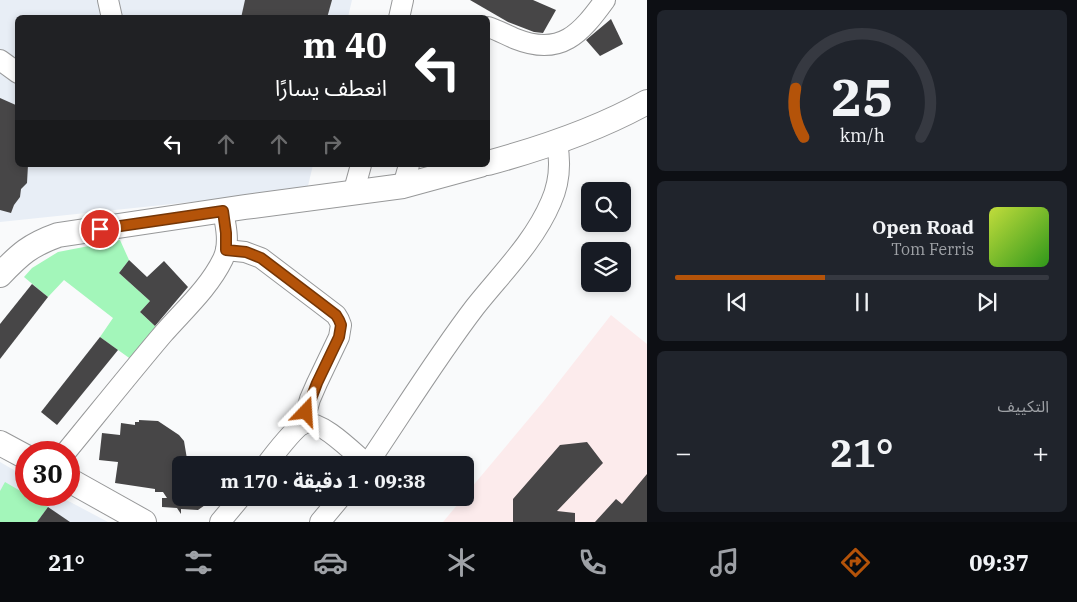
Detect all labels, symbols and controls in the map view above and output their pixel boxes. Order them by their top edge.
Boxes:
text: 40 m [303,22,387,68]
icon: left [405,35,470,100]
text: 25 [831,63,893,130]
text: انعطف يسارًا [275,73,387,102]
text: km/h [839,124,885,147]
icon: left [159,130,187,158]
icon: ahead [212,130,240,158]
icon: ahead [265,130,293,158]
icon: right [318,130,346,158]
map controls [581,182,631,292]
button: search [581,182,631,232]
pin [79,208,121,250]
icon: arrive [86,215,114,243]
text: Open Road [872,215,974,239]
text: Tom Ferris [891,239,974,259]
button: layers [581,242,631,292]
icon: previous [723,288,751,316]
icon: pause [848,288,876,316]
icon: next [973,288,1001,316]
position arrow [279,385,331,437]
text: التكييف [997,396,1049,416]
text: 21° [830,428,894,477]
text: − [675,434,692,471]
text: + [1032,434,1049,471]
speed limit sign: 30 [15,441,80,506]
text: 09:38 · 1 دقيقة · 170 m [220,469,426,493]
icon: filters [181,545,216,580]
icon: car [313,545,348,580]
icon: climate [444,545,479,580]
icon: phone [575,545,610,580]
icon: music [707,545,742,580]
icon: directions [838,545,873,580]
text: 21° [48,548,85,577]
text: 09:37 [969,548,1029,577]

